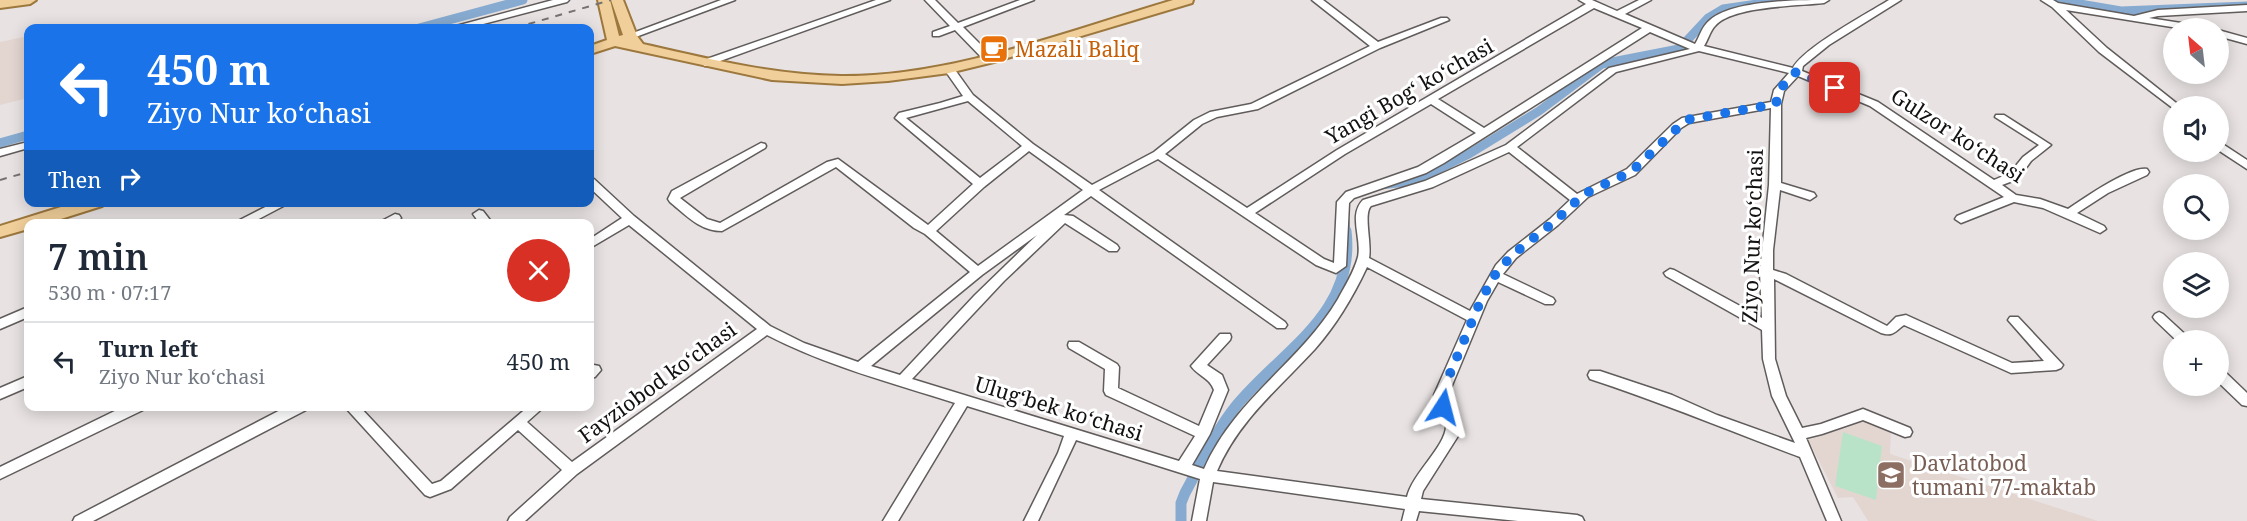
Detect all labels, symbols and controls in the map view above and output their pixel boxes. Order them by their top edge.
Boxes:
north arrow [2163,18,2229,84]
map controls [2163,18,2229,396]
street label: Yangi Bogʻ koʻchasi [1319,31,1498,151]
cafe icon: Mazali Baliq [978,33,1010,65]
place label: Mazali Baliq [1015,35,1140,63]
text: 450 m [147,40,271,97]
icon: left [48,48,126,126]
pin [1809,62,1860,113]
icon: arrive [1818,71,1851,104]
street label: Gulzor koʻchasi [1886,81,2030,189]
text: Ziyo Nur koʻchasi [147,94,371,131]
button: sound [2163,96,2229,162]
street label: Ziyo Nur koʻchasi [1735,148,1769,324]
icon: right [113,162,146,195]
text: Then [48,164,101,194]
button: search [2163,174,2229,240]
text: 7 min [48,232,149,281]
button: close [507,239,570,302]
button: layers [2163,252,2229,318]
text: 530 m · 07:17 [48,279,171,306]
street label: Fayziobod koʻchasi [572,315,742,449]
button: + [2163,330,2229,396]
text: Turn left [99,333,198,363]
icon: left [48,345,81,378]
text: 450 m [507,346,570,376]
text: Ziyo Nur koʻchasi [99,363,265,390]
street label: Ulugʻbek koʻchasi [972,369,1147,447]
position arrow [1411,375,1475,439]
place label: Davlatobod tumani 77-maktab [1912,449,2096,501]
school or university icon: Davlatobod tumani 77-maktab [1875,459,1907,491]

